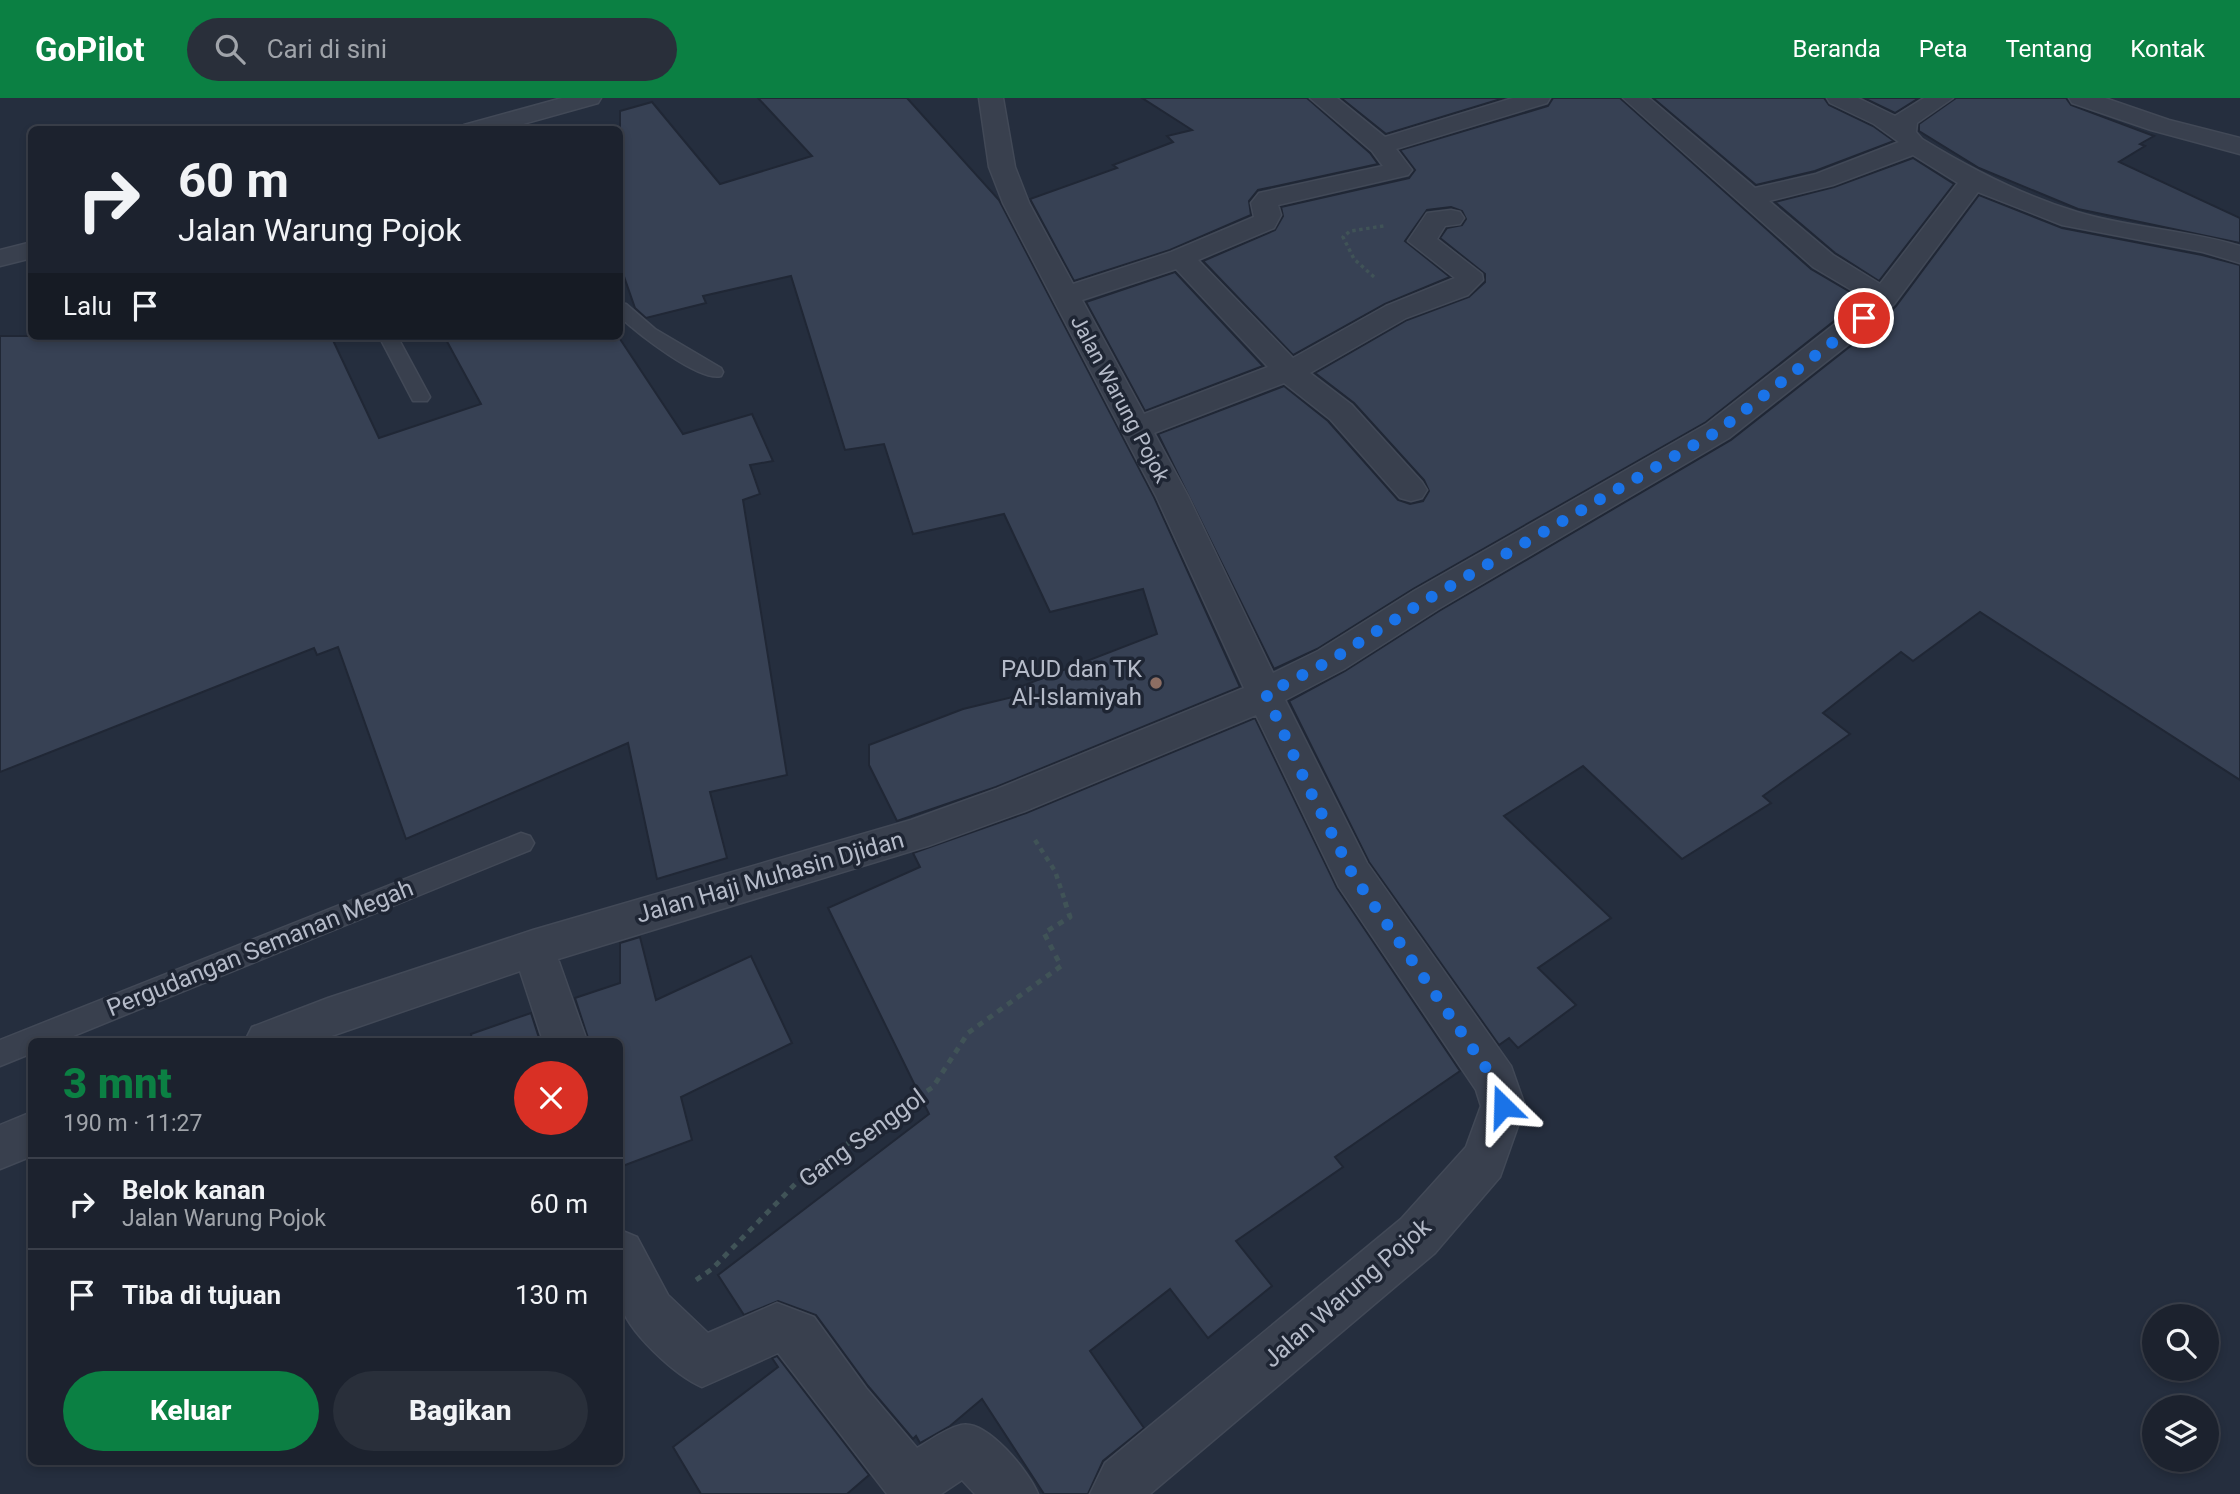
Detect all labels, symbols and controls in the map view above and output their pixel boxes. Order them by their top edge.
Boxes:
search box [187,18,677,81]
text: GoPilot [35,30,145,69]
icon: search [211,30,249,68]
text: Cari di sini [267,34,387,64]
text: Beranda [1793,35,1881,63]
text: Peta [1919,35,1967,63]
text: Tentang [2005,35,2092,63]
text: Kontak [2130,35,2205,63]
text: 60 m [178,152,289,209]
icon: right [63,154,154,245]
text: Jalan Warung Pojok [178,211,462,249]
icon: arrive [126,287,164,325]
pin [1834,288,1894,348]
text: Lalu [63,291,112,321]
icon: arrive [1845,299,1883,337]
street label: Jalan Warung Pojok [1066,311,1174,487]
place label: PAUD dan TK Al-Islamiyah [1001,655,1143,711]
marker: PAUD dan TK Al-Islamiyah [1148,675,1164,691]
street label: Jalan Haji Muhasin Djidan [633,825,907,929]
street label: Pergudangan Semanan Megah [103,874,417,1022]
text: 3 mnt [63,1059,172,1108]
button: close [514,1061,588,1135]
position arrow [1466,1069,1540,1143]
street label: Gang Senggol [794,1083,930,1193]
text: 190 m · 11:27 [63,1110,202,1137]
text: Belok kanan [122,1175,265,1205]
icon: right [63,1185,101,1223]
text: 60 m [530,1189,588,1219]
text: Jalan Warung Pojok [122,1205,326,1232]
street label: Jalan Warung Pojok [1258,1212,1437,1373]
icon: arrive [63,1276,101,1314]
text: Tiba di tujuan [122,1280,281,1310]
text: 130 m [515,1280,588,1310]
map controls [2142,1304,2219,1472]
button: search [2142,1304,2219,1381]
button: Keluar [63,1371,319,1451]
button: Bagikan [333,1371,588,1451]
button: layers [2142,1395,2219,1472]

